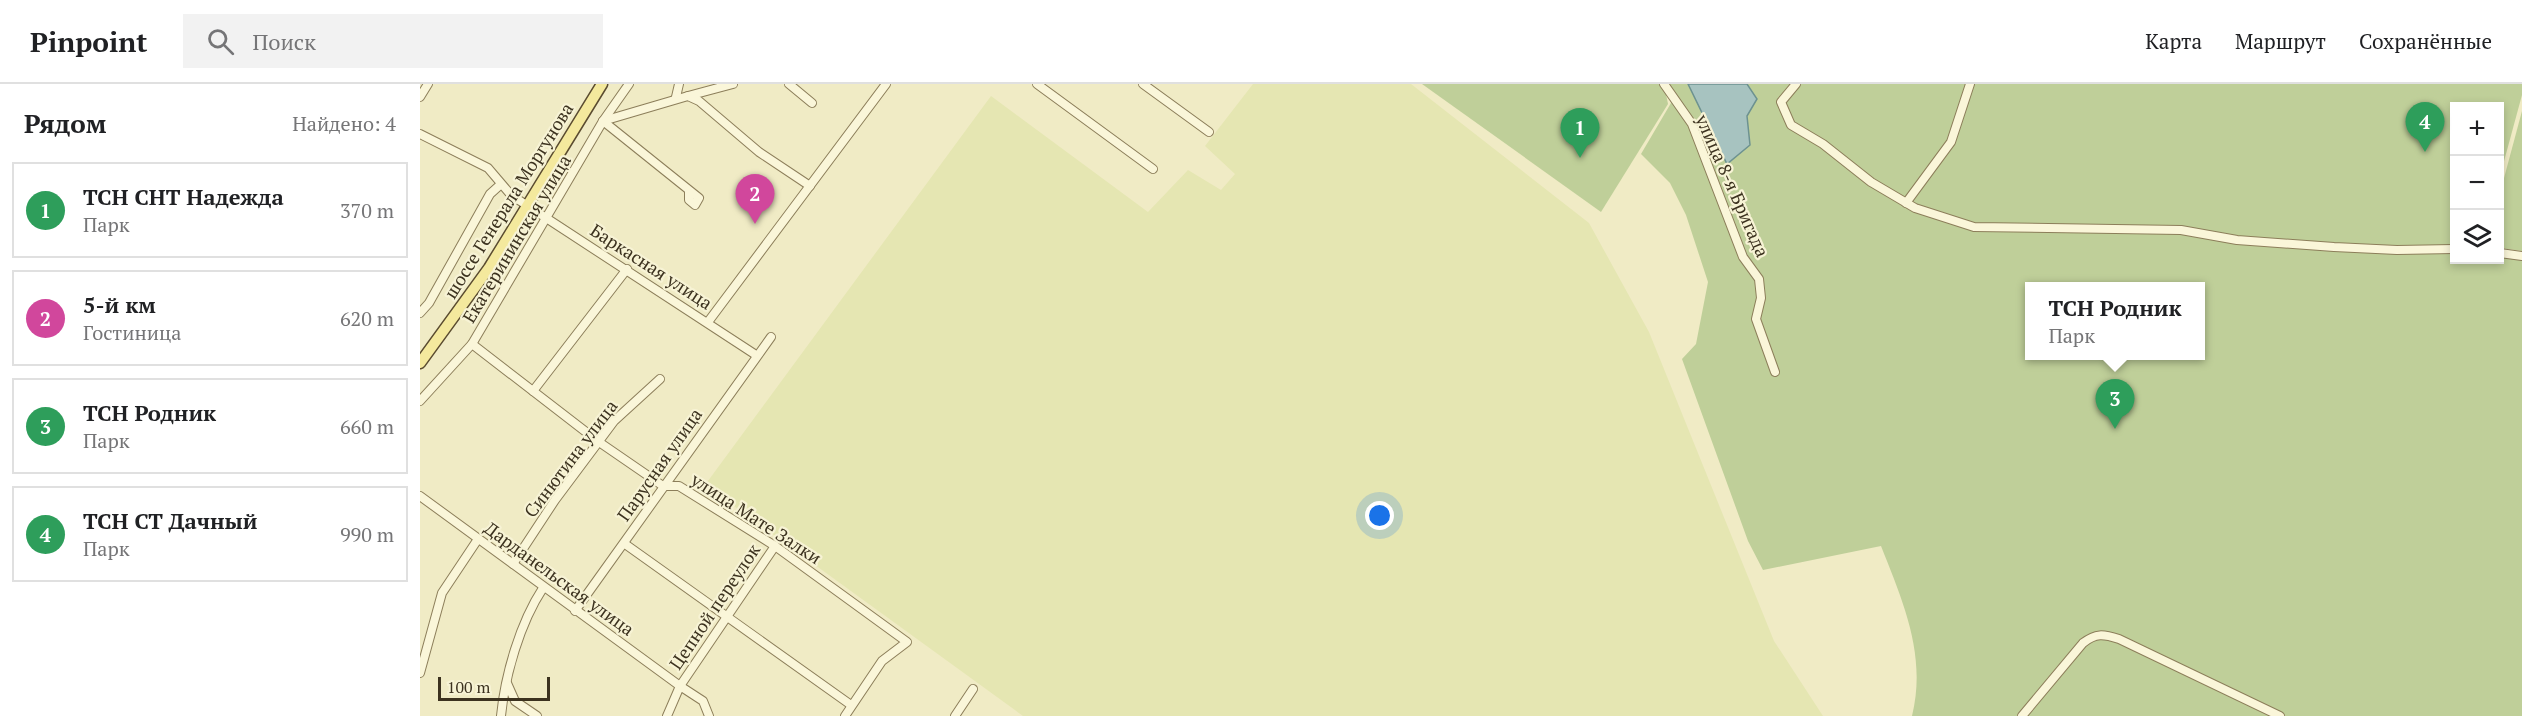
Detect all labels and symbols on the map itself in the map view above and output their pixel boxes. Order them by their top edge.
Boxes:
street label: шоссе Генерала Моргунова [438,98,578,303]
pin: 4 [2406,103,2444,152]
pin: 1 [1560,109,1600,158]
street label: улица 8-я Бригада [1690,110,1775,261]
street label: Екатерининская улица [456,150,576,327]
pin: 2 [736,174,774,224]
street label: Баркасная улица [586,218,717,315]
pin: 3 [2096,380,2134,429]
street label: Синютина улица [518,395,622,522]
street label: Парусная улица [611,403,707,526]
street label: улица Мате Залки [686,467,826,569]
your location [1365,501,1394,530]
street label: Дарданельская улица [480,516,639,641]
street label: Цепной переулок [663,539,765,674]
scale bar [438,674,550,702]

